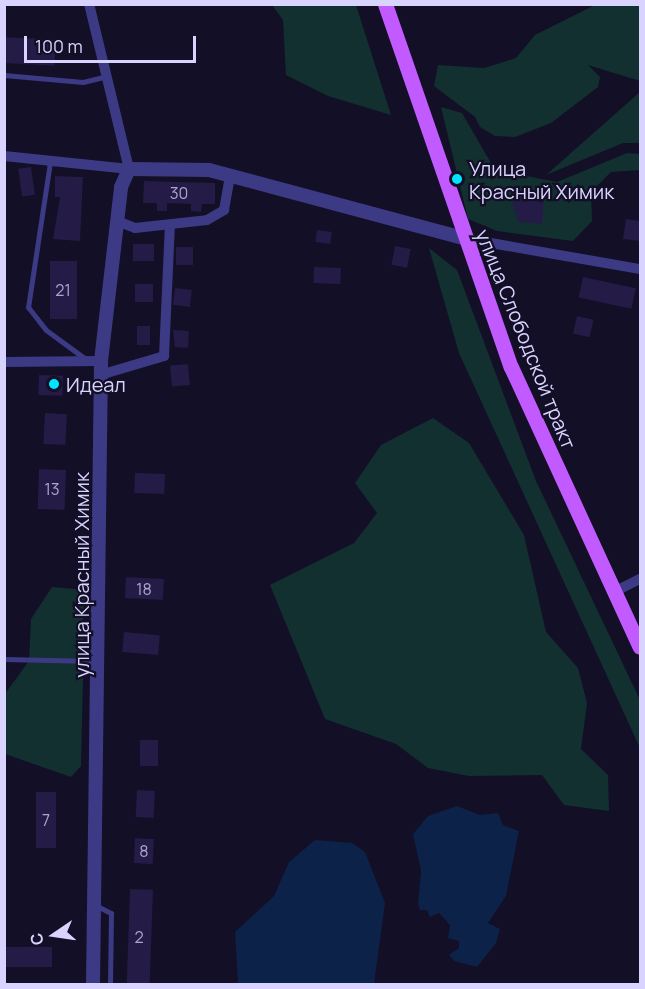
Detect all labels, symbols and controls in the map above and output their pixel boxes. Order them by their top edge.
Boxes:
scale bar [27,24,200,62]
text: 100 m [35,34,83,58]
place label: Улица Красный Химик [469,156,614,203]
marker: Улица Красный Химик [450,172,464,186]
house number: 30 [170,183,188,203]
street label: улица Слободской тракт [471,226,581,452]
house number: 21 [55,280,71,300]
place label: Идеал [66,372,126,396]
marker: Идеал [47,377,61,391]
street label: улица Красный Химик [69,472,93,678]
house number: 13 [44,479,60,499]
house number: 18 [136,579,152,599]
house number: 7 [42,810,50,830]
house number: 8 [139,841,149,861]
north arrow [24,905,84,965]
house number: 2 [134,927,144,947]
text: С [24,931,49,947]

